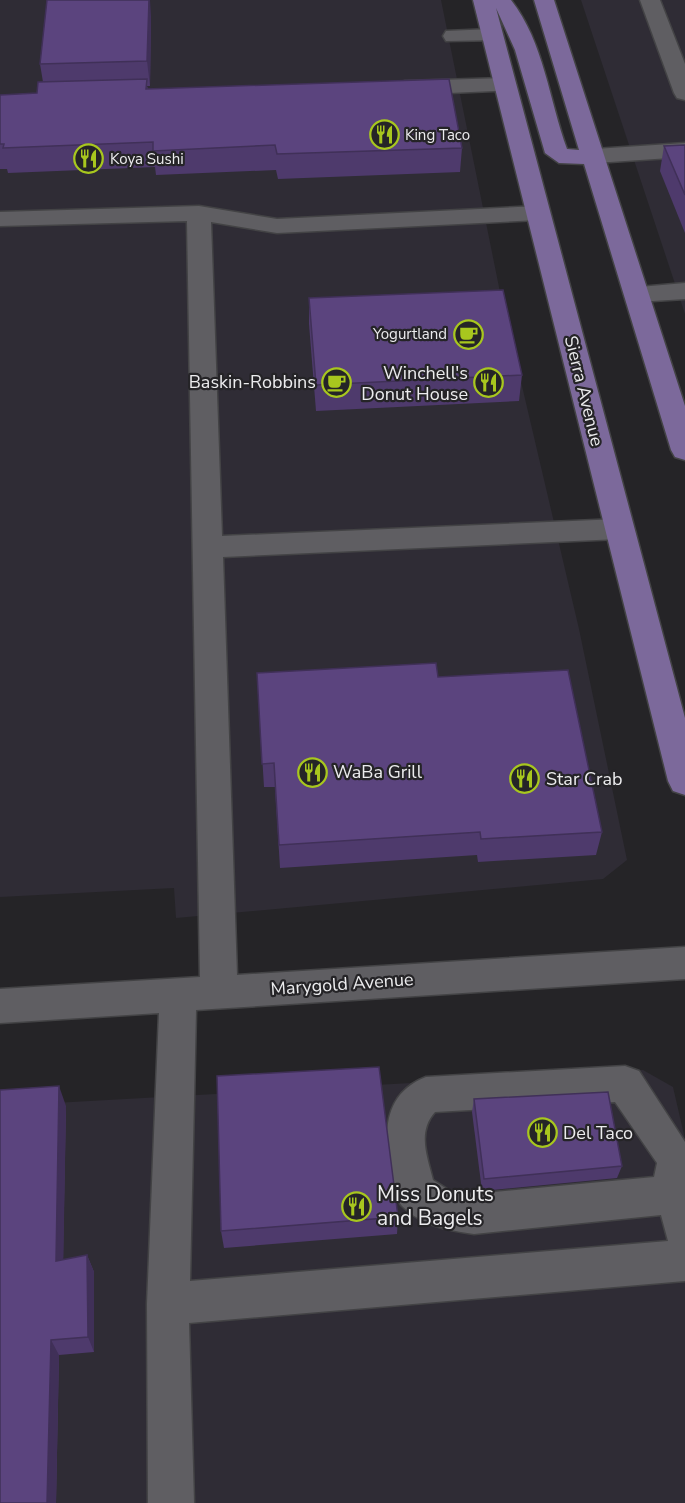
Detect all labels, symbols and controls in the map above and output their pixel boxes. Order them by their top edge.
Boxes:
restaurant icon: King Taco [368,119,400,151]
place label: King Taco [405,125,470,145]
restaurant icon: Koya Sushi [73,143,105,175]
place label: Koya Sushi [110,149,184,169]
cafe icon: Yogurtland [452,318,484,350]
place label: Yogurtland [372,324,447,344]
street label: Sierra Avenue [559,333,609,449]
place label: Winchell's Donut House [361,361,468,406]
cafe icon: Baskin-Robbins [321,366,353,398]
restaurant icon: Winchell's Donut House [473,367,505,399]
place label: Baskin-Robbins [189,370,316,394]
restaurant icon: WaBa Grill [296,756,328,788]
place label: WaBa Grill [333,760,423,784]
restaurant icon: Star Crab [509,763,541,795]
place label: Star Crab [546,767,622,791]
street label: Marygold Avenue [270,967,414,1001]
restaurant icon: Del Taco [526,1117,558,1149]
place label: Del Taco [563,1121,633,1145]
place label: Miss Donuts and Bagels [377,1180,494,1232]
restaurant icon: Miss Donuts and Bagels [340,1190,372,1222]

